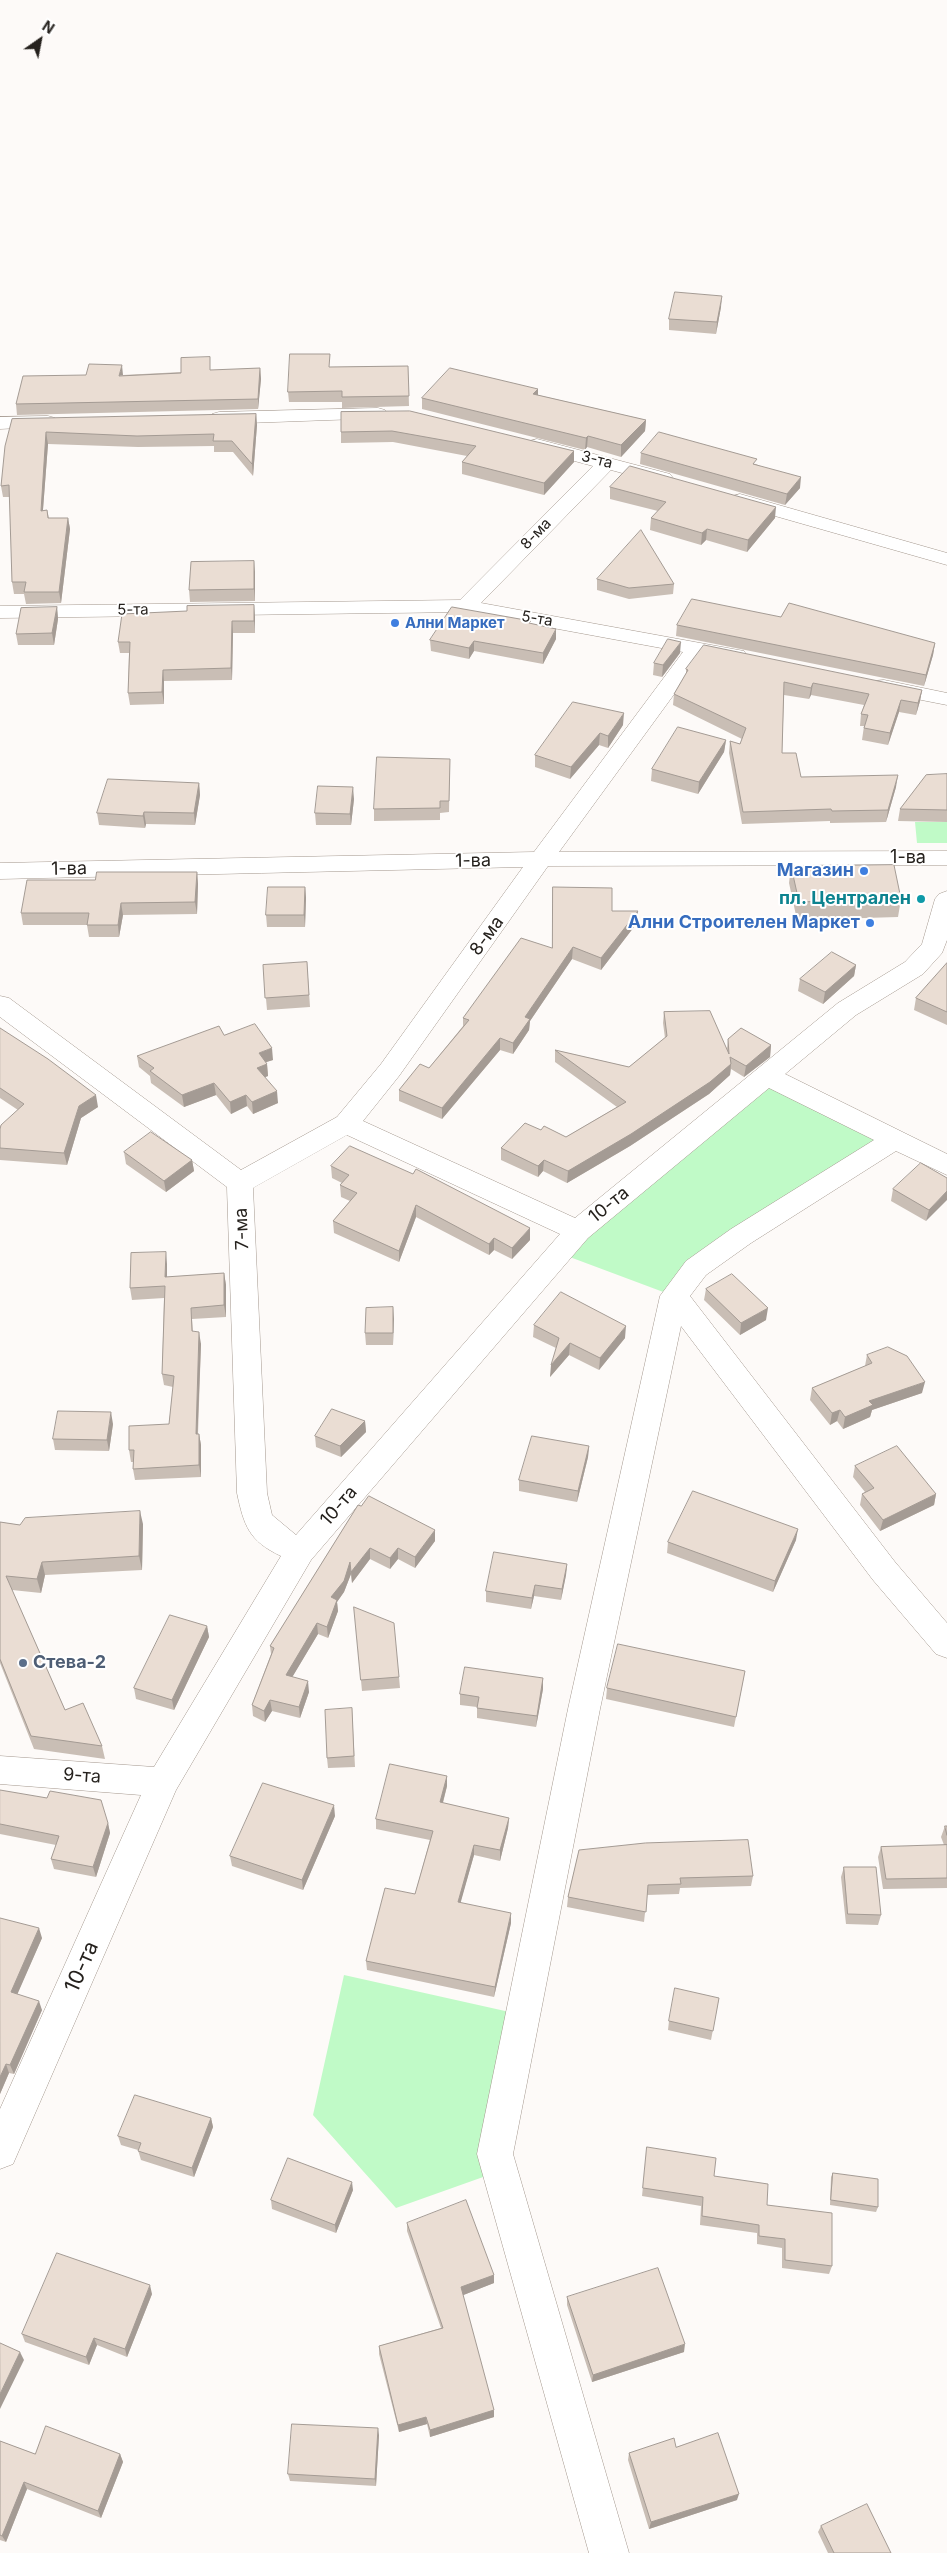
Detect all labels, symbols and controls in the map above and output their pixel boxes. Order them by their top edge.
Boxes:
north arrow [15,15,65,65]
text: N [39,17,58,37]
street label: 3-та [580,447,614,473]
street label: 8-ма [517,515,555,553]
street label: 5-та [117,601,149,619]
street label: 5-та [520,607,554,631]
place label: Ални Маркет [405,614,505,632]
marker: Ални Маркет [389,617,401,629]
street label: 1-ва [890,847,926,869]
street label: 1-ва [455,850,491,872]
street label: 1-ва [51,858,87,880]
place label: Магазин [777,860,854,882]
marker: Магазин [858,865,870,877]
place label: пл. Централен [779,888,911,910]
marker: пл. Централен [915,893,927,905]
street label: 8-ма [466,912,508,960]
place label: Ални Строителен Маркет [628,912,860,934]
marker: Ални Строителен Маркет [864,917,876,929]
street label: 10-та [585,1182,633,1228]
street label: 7-ма [230,1207,254,1251]
street label: 10-та [316,1482,362,1530]
place label: Стева-2 [33,1652,106,1674]
marker: Стева-2 [17,1657,29,1669]
street label: 9-та [62,1764,102,1788]
street label: 10-та [60,1938,104,1996]

